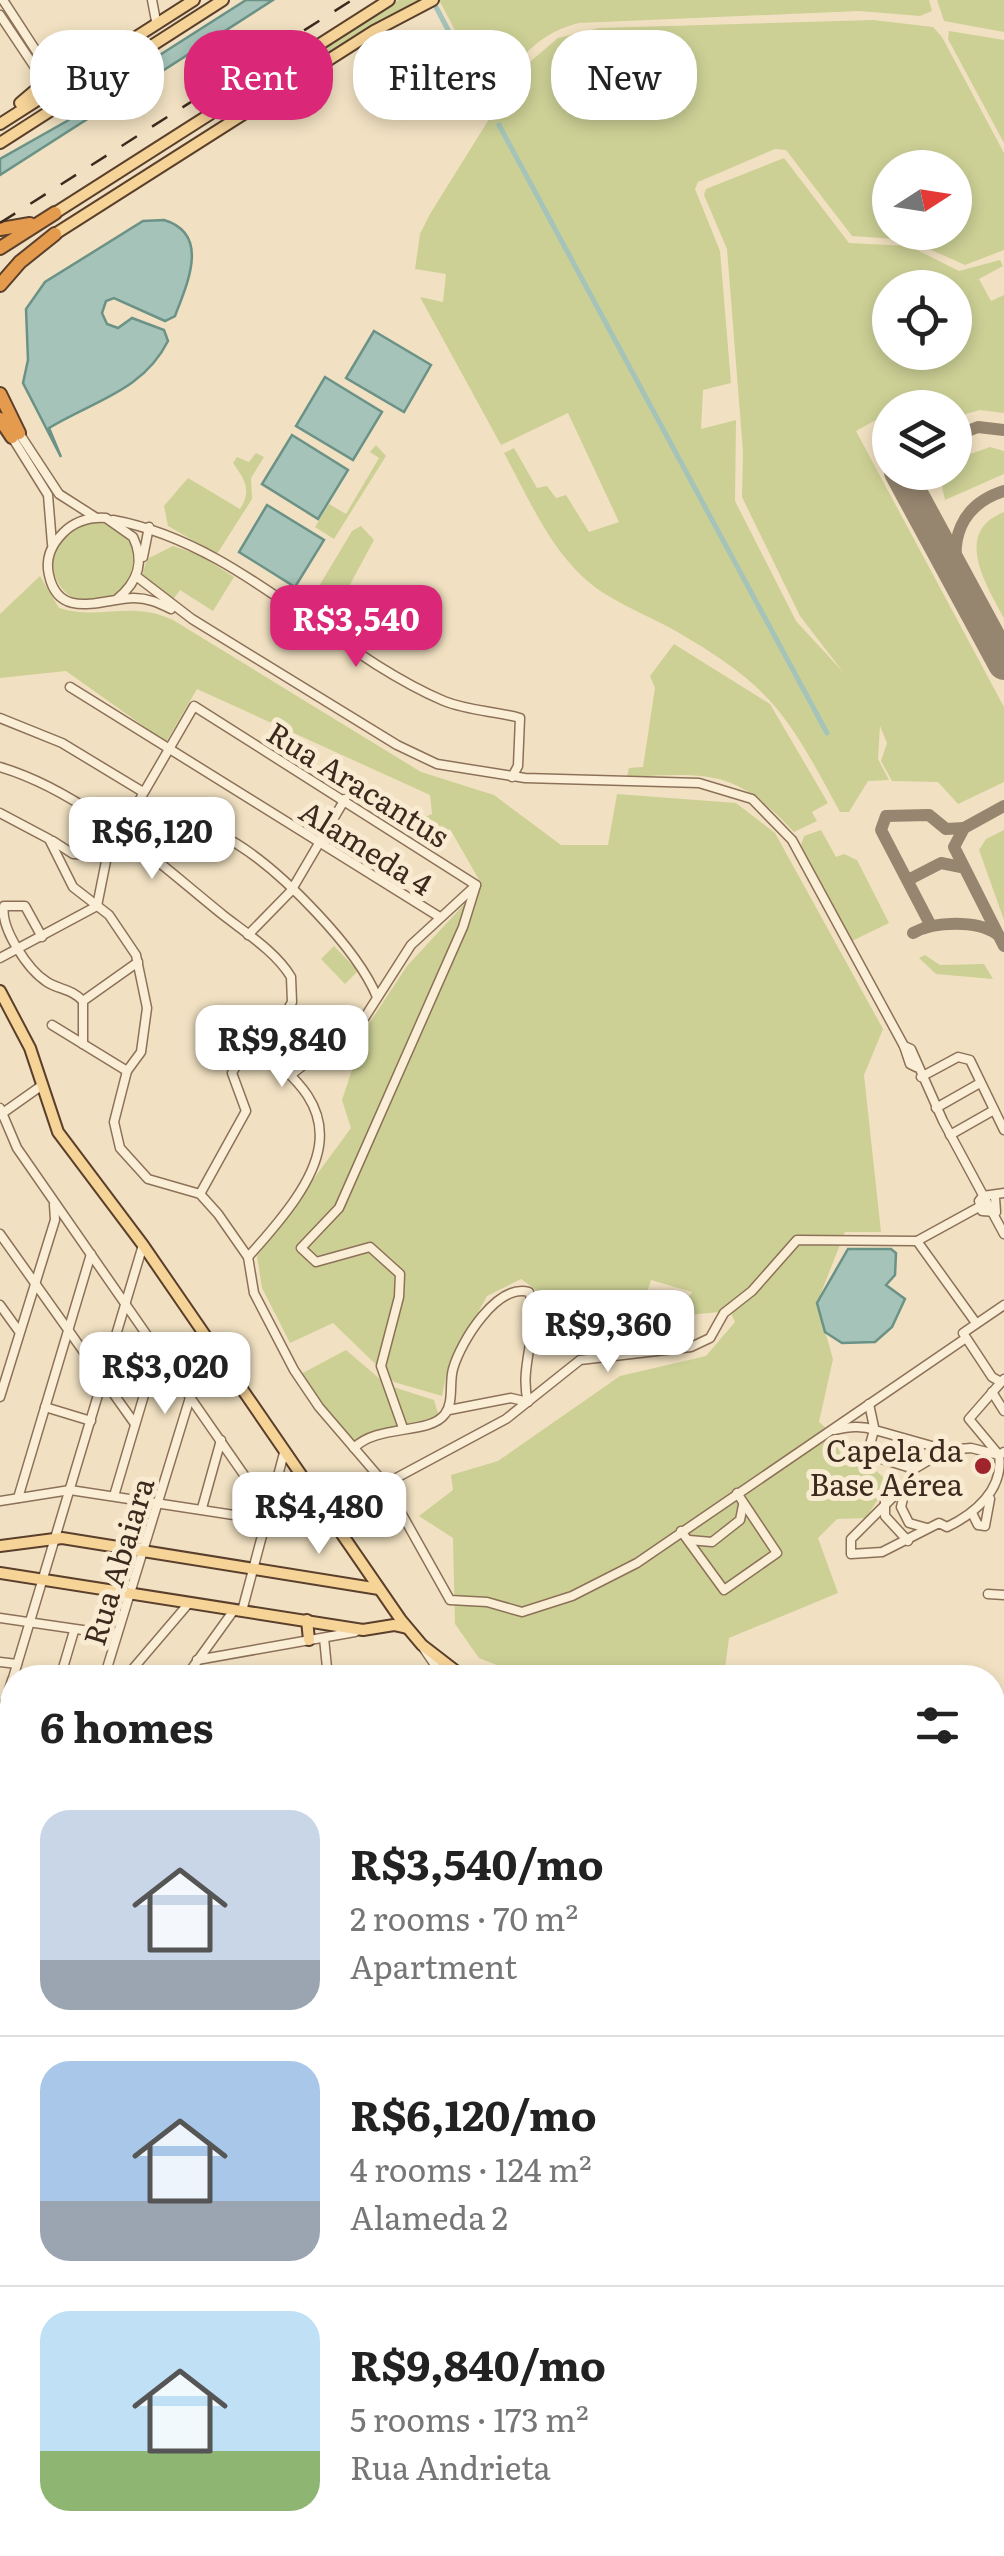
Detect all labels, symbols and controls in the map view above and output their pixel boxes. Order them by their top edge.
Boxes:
chip: Buy [30,30,164,120]
chip: Rent [184,30,333,120]
chip: Filters [353,30,531,120]
chip: New [551,30,697,120]
north arrow [872,150,972,250]
map controls [872,150,972,490]
button: locate [872,270,972,370]
button: layers [872,390,972,490]
pin: R$3,540 [264,585,448,670]
text: R$3,540 [292,593,420,641]
street label: Rua Aracantus [259,709,459,857]
street label: Alameda 4 [292,788,442,904]
pin: R$6,120 [60,797,244,882]
text: R$6,120 [91,805,213,853]
pin: R$9,840 [190,1005,374,1090]
text: R$9,840 [217,1013,347,1061]
pin: R$9,360 [516,1290,700,1375]
text: R$9,360 [544,1298,672,1346]
pin: R$3,020 [73,1332,257,1417]
text: R$3,020 [101,1340,229,1388]
place label: Capela da Base Aérea [809,1427,964,1505]
marker: Capela da Base Aérea [972,1455,994,1477]
street label: Rua Abaiara [71,1471,164,1650]
pin: R$4,480 [227,1472,411,1557]
text: R$4,480 [254,1480,384,1528]
text: 6 homes [40,1694,214,1756]
icon: filters [910,1698,965,1753]
text: R$3,540/mo [350,1831,604,1893]
icon: home [120,1850,240,1970]
text: 2 rooms · 70 m² [350,1893,578,1941]
text: Apartment [350,1941,517,1989]
text: R$6,120/mo [350,2082,597,2144]
icon: home [120,2101,240,2221]
text: 4 rooms · 124 m² [350,2144,592,2192]
text: Alameda 2 [350,2192,508,2240]
text: R$9,840/mo [350,2332,606,2394]
icon: home [120,2351,240,2471]
text: 5 rooms · 173 m² [350,2394,589,2442]
text: Rua Andrieta [350,2442,551,2490]

